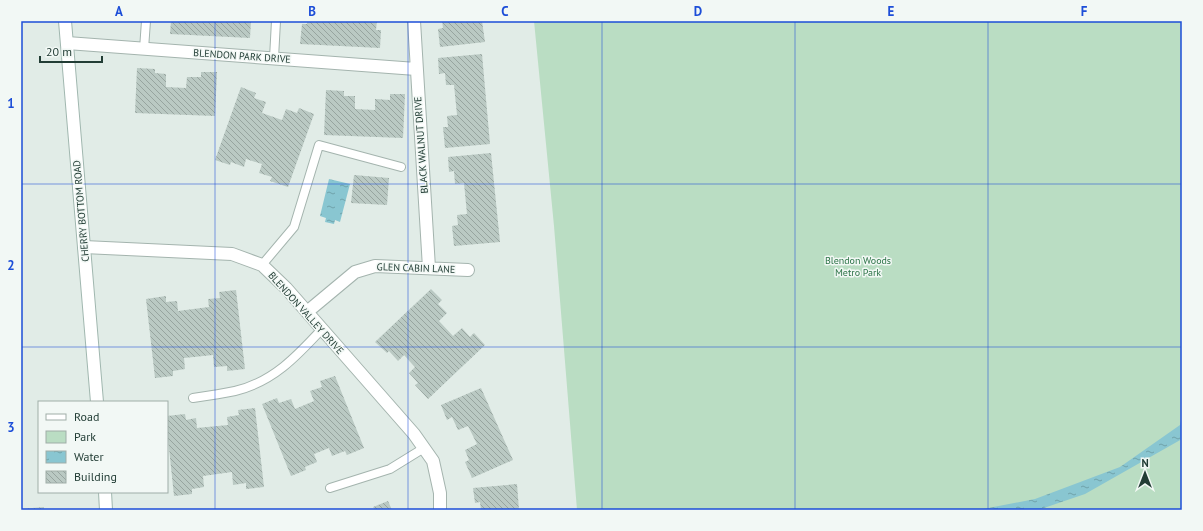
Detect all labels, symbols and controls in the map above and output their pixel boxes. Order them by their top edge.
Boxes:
text: A [115,3,123,20]
text: B [308,3,316,20]
text: C [501,3,509,20]
text: D [694,3,702,20]
text: E [888,3,895,20]
text: F [1081,3,1088,20]
scale bar [40,38,102,64]
text: 20 m [46,44,72,59]
street label: BLENDON PARK DRIVE [193,46,291,66]
text: 1 [7,95,15,112]
street label: BLACK WALNUT DRIVE [411,96,431,194]
street label: CHERRY BOTTOM ROAD [70,160,92,262]
park label: Blendon Woods Metro Park [825,254,891,279]
text: 2 [7,257,15,274]
street label: GLEN CABIN LANE [376,260,456,276]
street label: BLENDON VALLEY DRIVE [265,269,347,357]
legend [38,401,168,493]
text: Road [74,409,99,424]
text: 3 [7,419,15,436]
text: Park [74,429,96,444]
text: Water [74,449,104,464]
north arrow [1125,453,1165,493]
text: N [1141,456,1149,470]
text: Building [74,469,117,484]

